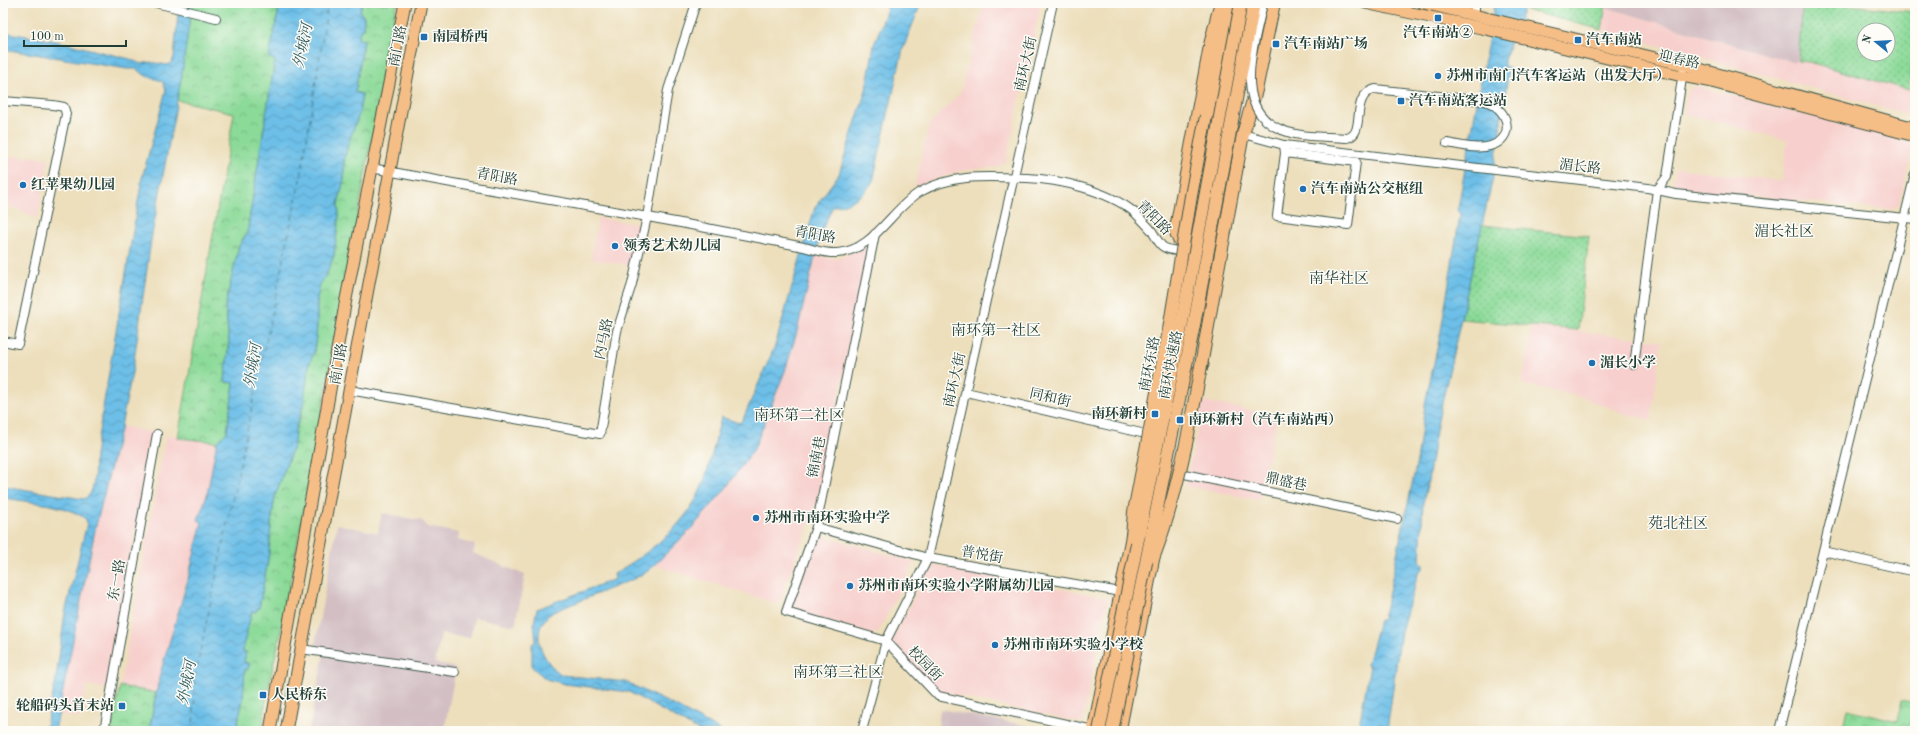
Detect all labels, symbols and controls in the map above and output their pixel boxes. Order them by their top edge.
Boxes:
marker: 汽车南站② [1433,13,1443,23]
water label: 外城河 [290,19,317,70]
scale bar [24,22,126,48]
north arrow [1856,22,1896,62]
street label: 南门路 [386,24,409,68]
place label: 汽车南站② [1403,24,1473,40]
place label: 南园桥西 [432,29,488,44]
text: 100 m [30,31,64,43]
place label: 汽车南站 [1586,31,1642,47]
marker: 南园桥西 [419,32,429,42]
text: N [1861,33,1875,45]
street label: 南环大街 [1012,35,1039,93]
place label: 汽车南站广场 [1284,35,1368,51]
marker: 汽车南站 [1573,35,1583,45]
marker: 汽车南站广场 [1271,39,1281,49]
street label: 迎春路 [1657,48,1701,71]
place label: 苏州市南门汽车客运站（出发大厅） [1446,67,1670,83]
marker: 苏州市南门汽车客运站（出发大厅） [1433,71,1443,81]
place label: 汽车南站客运站 [1409,92,1507,108]
marker: 汽车南站客运站 [1396,96,1406,106]
street label: 湄长路 [1558,157,1602,177]
street label: 青阳路 [475,165,519,188]
place label: 红苹果幼儿园 [31,177,115,192]
marker: 红苹果幼儿园 [18,180,28,190]
place label: 汽车南站公交枢纽 [1311,180,1424,196]
marker: 汽车南站公交枢纽 [1298,184,1308,194]
street label: 青阳路 [1134,197,1174,238]
street label: 青阳路 [793,223,837,246]
district label: 湄长社区 [1754,223,1814,240]
place label: 领秀艺术幼儿园 [623,237,721,253]
marker: 领秀艺术幼儿园 [610,241,620,251]
district label: 南华社区 [1309,270,1369,287]
street label: 内马路 [592,317,615,361]
district label: 南环第一社区 [951,322,1041,339]
street label: 南环快速路 [1156,329,1185,401]
street label: 南环东路 [1137,335,1162,393]
water label: 外城河 [241,339,265,389]
street label: 南门路 [327,342,350,386]
street label: 南环大街 [941,351,968,409]
place label: 湄长小学 [1600,354,1656,370]
marker: 湄长小学 [1587,358,1597,368]
street label: 同和街 [1028,385,1072,410]
place label: 南环新村 [1091,406,1147,421]
district label: 南环第二社区 [754,407,844,424]
marker: 南环新村 [1150,409,1160,419]
place label: 南环新村（汽车南站西） [1188,411,1342,427]
marker: 南环新村（汽车南站西） [1175,415,1185,425]
street label: 锦南巷 [805,435,828,479]
street label: 鼎盛巷 [1264,469,1308,493]
place label: 苏州市南环实验中学 [764,509,890,525]
marker: 苏州市南环实验中学 [751,513,761,523]
district label: 苑北社区 [1648,515,1708,532]
street label: 普悦街 [960,543,1004,566]
street label: 东一路 [105,558,128,602]
place label: 苏州市南环实验小学附属幼儿园 [858,577,1054,593]
marker: 苏州市南环实验小学附属幼儿园 [845,581,855,591]
place label: 苏州市南环实验小学校 [1003,636,1143,652]
marker: 苏州市南环实验小学校 [990,640,1000,650]
street label: 校园街 [905,643,945,684]
water label: 外城河 [174,656,200,707]
district label: 南环第三社区 [793,664,883,681]
place label: 人民桥东 [271,687,327,702]
marker: 人民桥东 [258,690,268,700]
place label: 轮船码头首末站 [16,698,114,713]
marker: 轮船码头首末站 [117,701,127,711]

